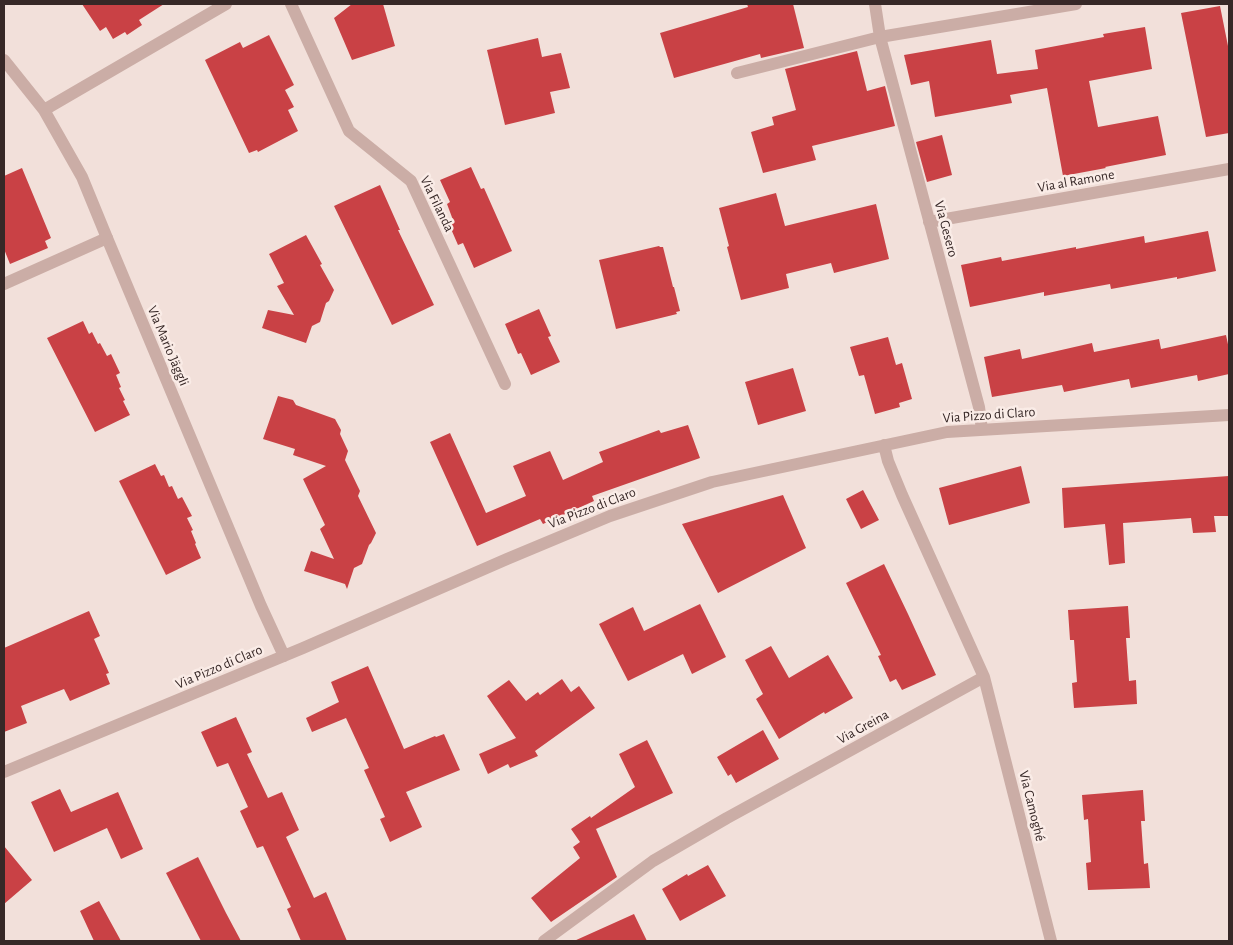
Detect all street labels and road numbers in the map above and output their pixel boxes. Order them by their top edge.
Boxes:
street label: Via al Ramone [1036,166,1116,196]
street label: Via Filanda [416,173,458,235]
street label: Via Gesero [930,199,962,259]
street label: Via Mario Jäggli [144,303,192,389]
street label: Via Pizzo di Claro [942,403,1036,427]
street label: Via Pizzo di Claro [546,484,638,532]
street label: Via Pizzo di Claro [173,641,265,693]
street label: Via Greina [834,706,892,748]
street label: Via Camoghé [1015,769,1049,843]

